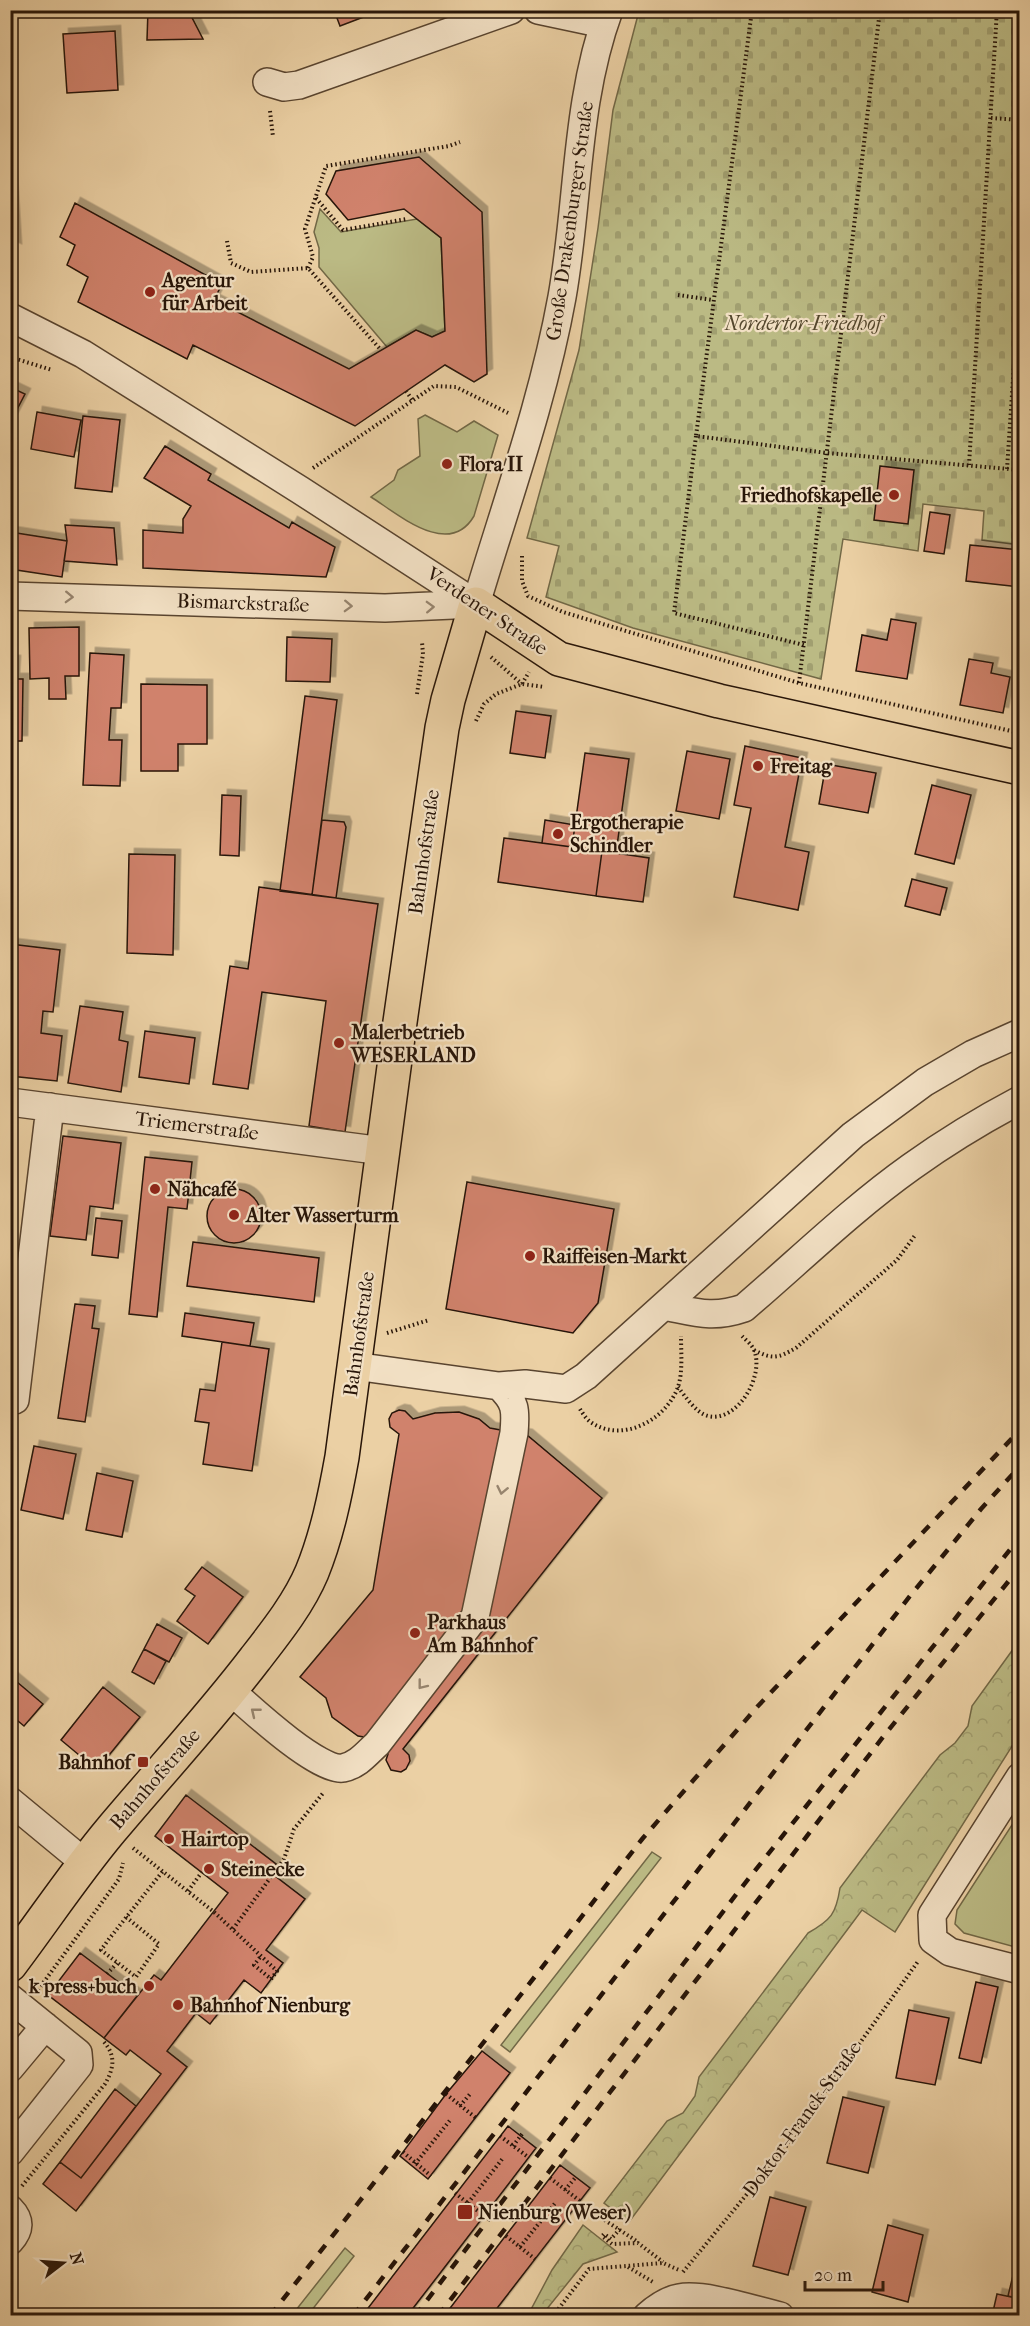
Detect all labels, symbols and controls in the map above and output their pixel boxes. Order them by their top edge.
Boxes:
street label: Große Drakenburger Straße [542,100,598,342]
place label: Agentur für Arbeit [160,269,248,315]
marker: Agentur für Arbeit [143,285,157,299]
park label: Nordertor-Friedhof [724,312,885,335]
place label: Flora II [458,453,523,476]
marker: Flora II [440,457,454,471]
place label: Friedhofskapelle [739,484,882,507]
marker: Friedhofskapelle [887,488,901,502]
street label: Verdener Straße [421,561,552,660]
street label: Bismarckstraße [176,589,310,617]
one-way arrow [64,591,73,604]
one-way arrow [343,600,352,613]
one-way arrow [426,601,435,614]
place label: Freitag [769,755,833,778]
marker: Freitag [751,759,765,773]
street label: Bahnhofstraße [404,788,444,916]
place label: Ergotherapie Schindler [570,811,684,857]
marker: Ergotherapie Schindler [551,827,565,841]
place label: Malerbetrieb WESERLAND [350,1021,476,1067]
marker: Malerbetrieb WESERLAND [332,1036,346,1050]
street label: Triemerstraße [134,1107,260,1145]
place label: Nähcafé [167,1178,237,1201]
marker: Nähcafé [148,1182,162,1196]
place label: Alter Wasserturm [244,1204,399,1227]
marker: Alter Wasserturm [227,1208,241,1222]
place label: Raiffeisen-Markt [542,1245,688,1268]
marker: Raiffeisen-Markt [523,1249,537,1263]
street label: Bahnhofstraße [339,1270,379,1398]
one-way arrow [496,1485,509,1495]
place label: Parkhaus Am Bahnhof [425,1611,538,1657]
marker: Parkhaus Am Bahnhof [408,1626,422,1640]
one-way arrow [419,1678,430,1689]
one-way arrow [251,1708,262,1719]
street label: Bahnhofstraße [105,1724,205,1834]
place label: Bahnhof [58,1751,135,1774]
marker: Bahnhof [136,1755,150,1769]
place label: Hairtop [181,1828,249,1851]
marker: Hairtop [162,1832,176,1846]
place label: Steinecke [221,1858,304,1881]
marker: Steinecke [202,1862,216,1876]
place label: k press+buch [28,1975,138,1998]
marker: k press+buch [142,1979,156,1993]
place label: Bahnhof Nienburg [190,1994,351,2017]
marker: Bahnhof Nienburg [171,1998,185,2012]
street label: Doktor-Franck-Straße [738,2037,866,2201]
place label: Nienburg (Weser) [478,2201,631,2224]
marker: Nienburg (Weser) [456,2203,474,2221]
north arrow [33,2233,93,2293]
text: N [66,2250,88,2268]
scale bar [805,2254,883,2292]
text: 20 m [814,2265,852,2286]

